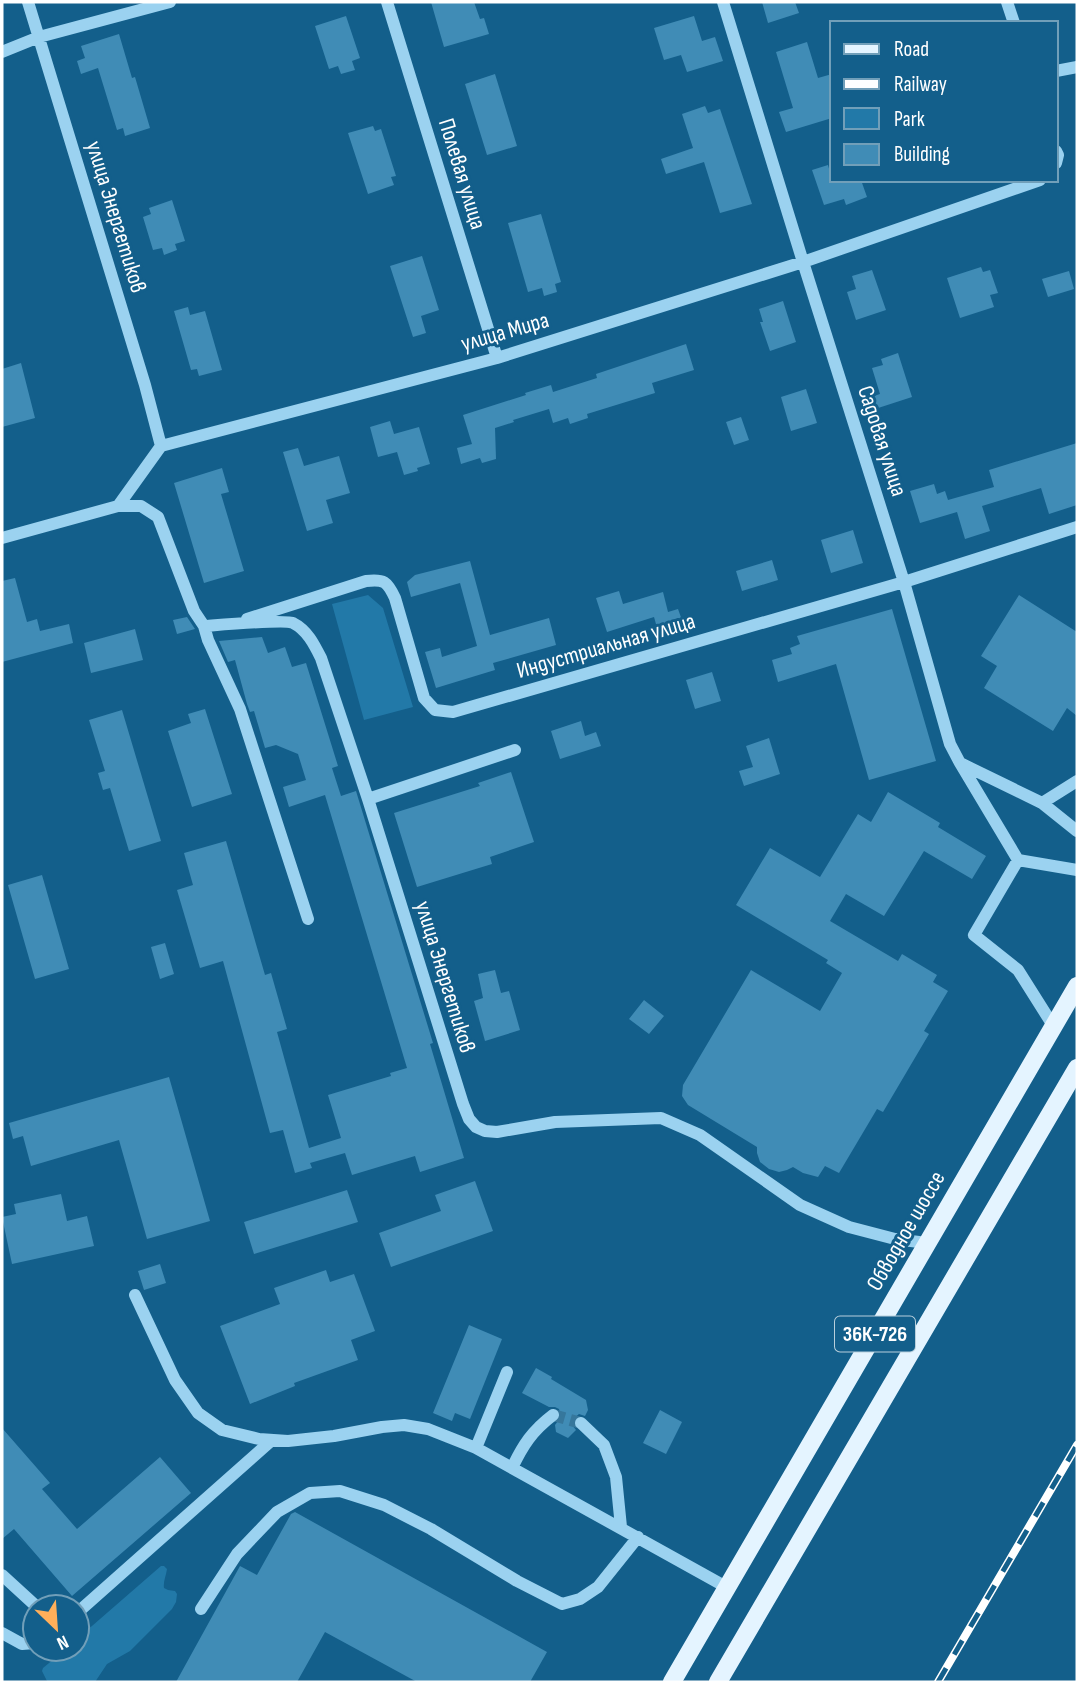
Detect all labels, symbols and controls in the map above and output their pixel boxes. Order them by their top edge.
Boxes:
legend [830,21,1058,182]
text: Road [894,37,929,62]
text: Railway [894,72,947,97]
text: Park [894,107,925,132]
street label: Полевая улица [432,115,492,233]
street label: улица Энергетиков [80,138,152,296]
text: Building [894,142,950,167]
street label: улица Мира [458,306,552,358]
street label: Садовая улица [851,382,913,500]
street label: Индустриальная улица [514,607,698,685]
street label: улица Энергетиков [409,898,481,1056]
street label: Обводное шоссе [861,1166,951,1296]
road number: 36К-726 [835,1316,915,1352]
north arrow [21,1593,91,1663]
text: N [53,1629,72,1655]

